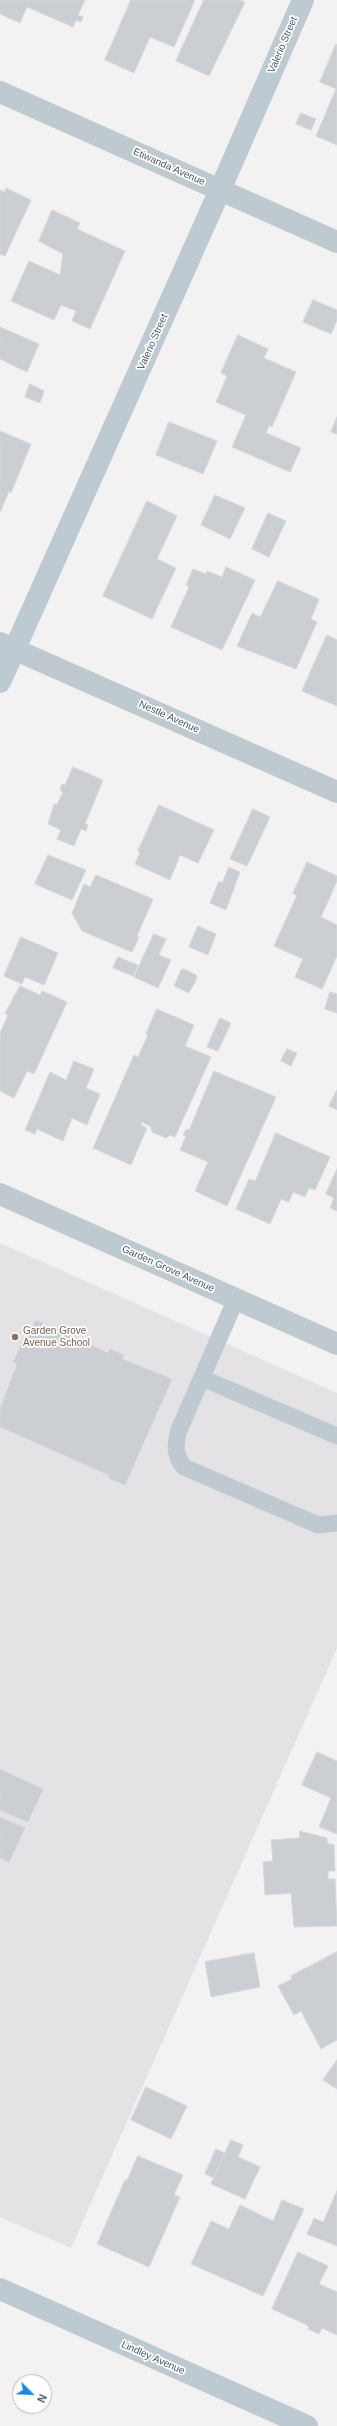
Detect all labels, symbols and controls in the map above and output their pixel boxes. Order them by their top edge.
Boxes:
street label: Valerio Street [266,15,300,75]
street label: Etiwanda Avenue [131,146,207,188]
street label: Valerio Street [135,312,171,372]
street label: Nestle Avenue [137,698,201,736]
street label: Garden Grove Avenue [120,1243,216,1295]
place label: Garden Grove Avenue School [23,1325,90,1348]
marker: Garden Grove Avenue School [10,1332,20,1342]
street label: Lindley Avenue [119,2339,187,2377]
north arrow [12,2374,52,2414]
text: N [35,2392,49,2405]

